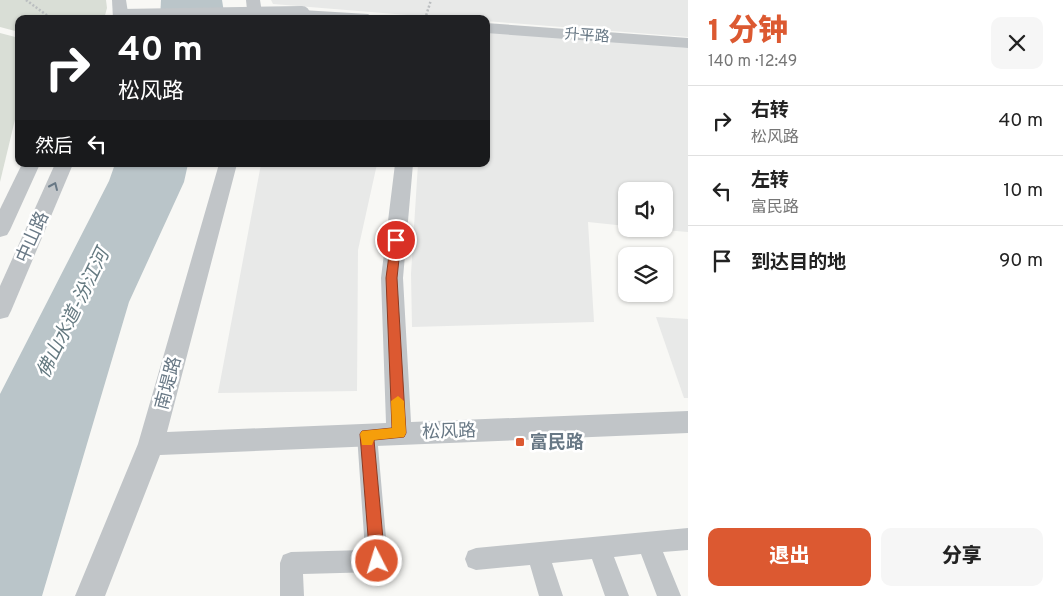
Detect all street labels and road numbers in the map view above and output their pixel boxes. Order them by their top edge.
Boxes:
street label: 升平路 [564,25,610,48]
street label: 中山路 [12,208,55,267]
street label: 南堤路 [151,354,188,412]
street label: 松风路 [422,420,476,445]

